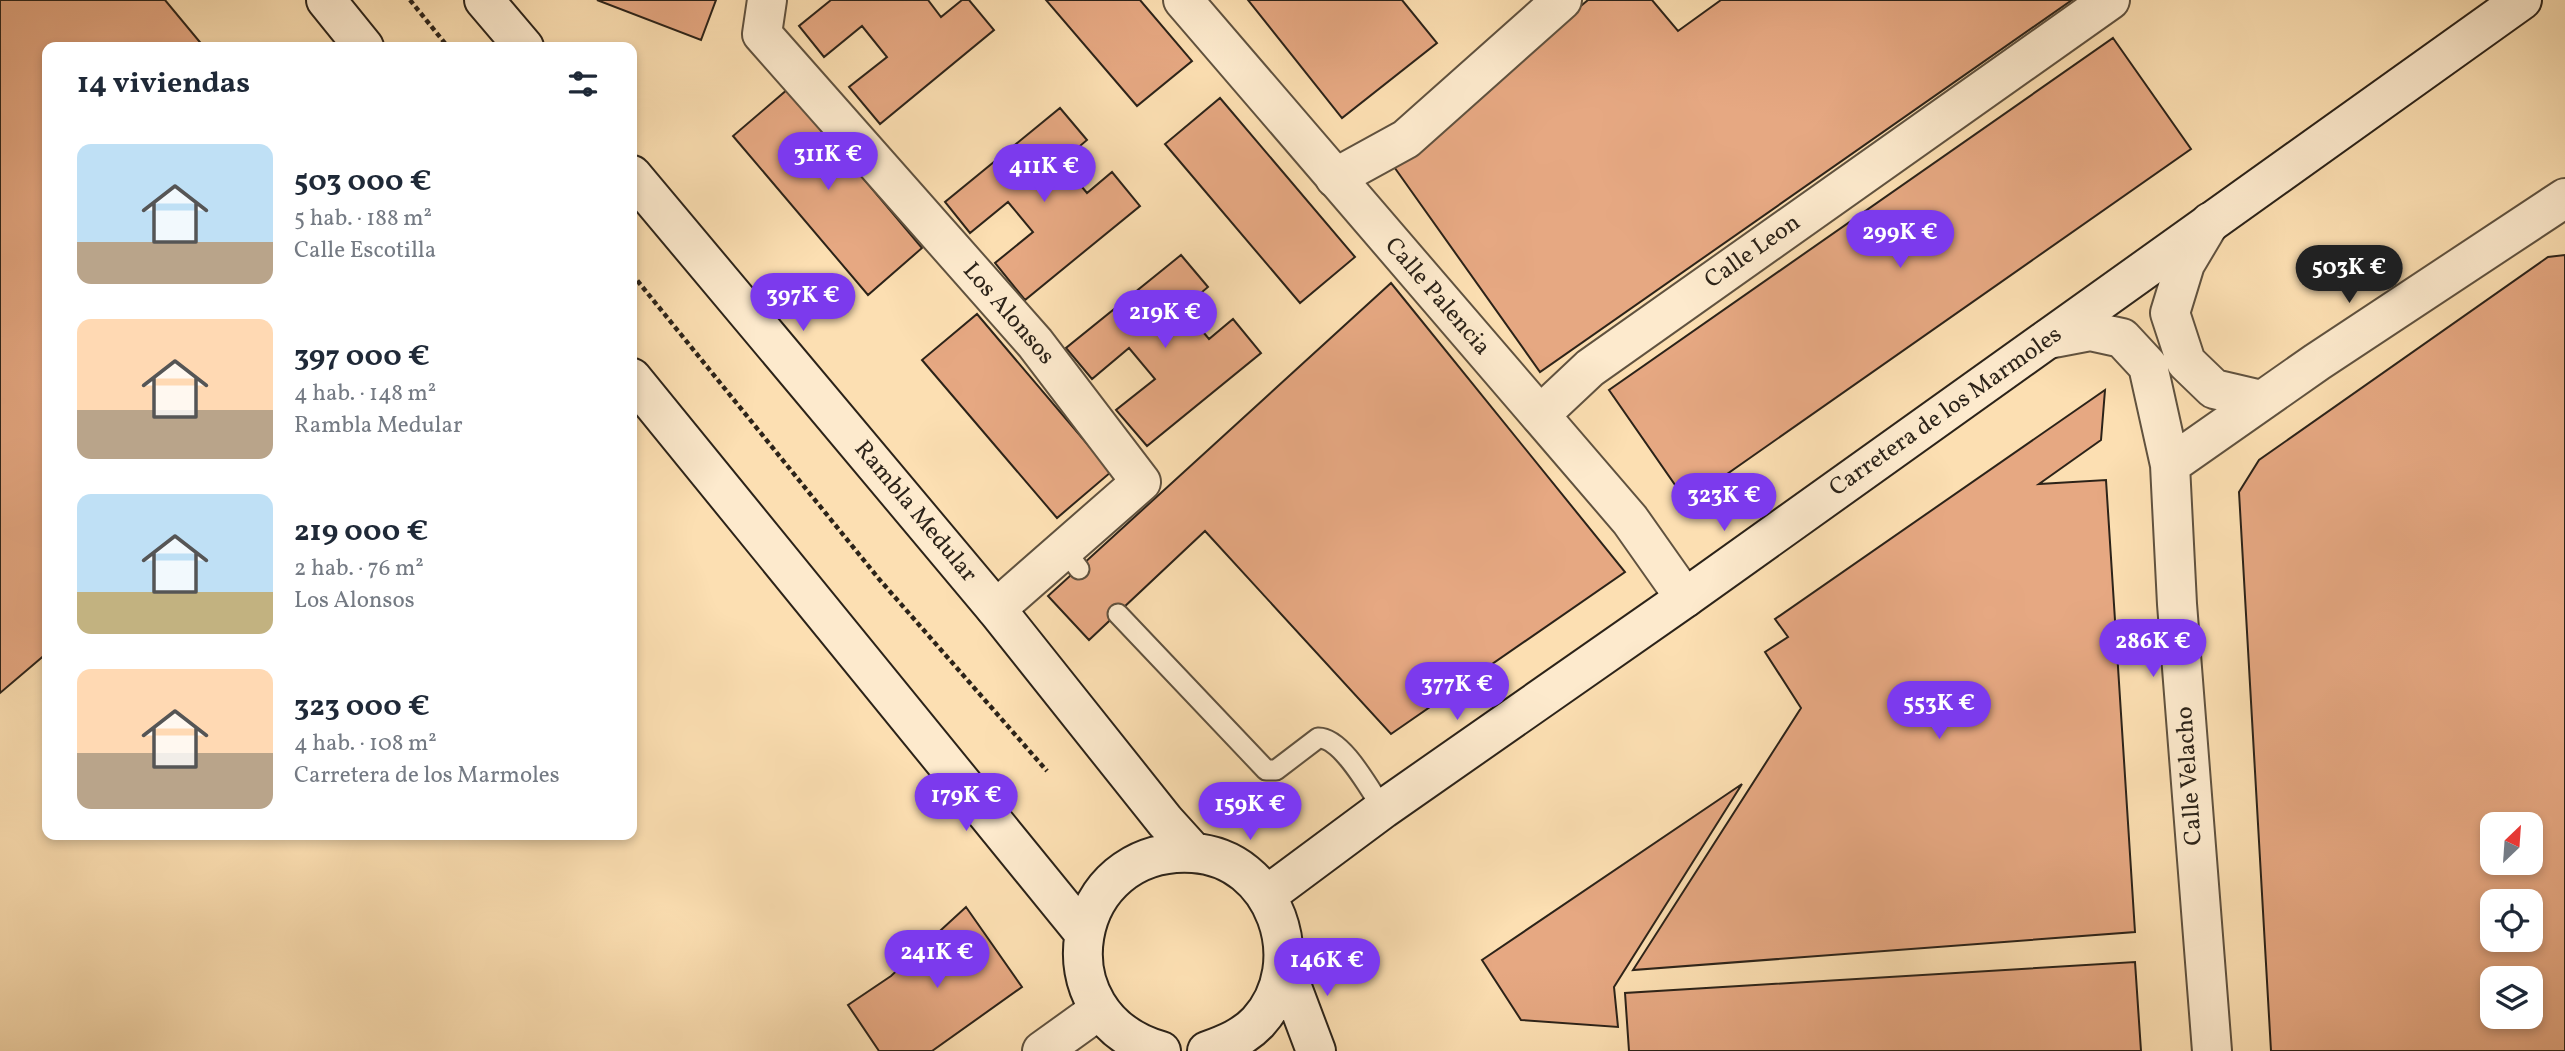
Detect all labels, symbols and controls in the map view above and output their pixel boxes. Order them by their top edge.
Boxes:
text: 14 viviendas [77,63,250,105]
icon: filters [564,65,602,103]
pin: 311K € [771,132,885,192]
text: 311K € [794,139,862,171]
pin: 411K € [987,144,1101,204]
text: 411K € [1009,151,1079,183]
text: 503 000 € [294,161,432,203]
icon: home [133,172,217,256]
text: 5 hab. · 188 m² [294,203,432,235]
street label: Calle Leon [1698,207,1808,297]
pin: 299K € [1843,210,1957,270]
text: 299K € [1862,217,1938,249]
street label: Calle Palencia [1376,230,1498,364]
text: Calle Escotilla [294,235,436,267]
pin: 503K € [2292,246,2406,305]
text: 503K € [2312,252,2386,284]
street label: Los Alonsos [954,255,1062,373]
pin: 397K € [746,274,860,333]
text: 397K € [766,280,840,312]
pin: 219K € [1108,290,1222,350]
text: 219K € [1129,297,1201,329]
street label: Carretera de los Marmoles [1823,319,2069,505]
text: 397 000 € [294,336,430,378]
icon: home [133,347,217,431]
text: 4 hab. · 148 m² [294,378,436,410]
text: Rambla Medular [294,410,463,442]
street label: Rambla Medular [845,434,985,590]
pin: 323K € [1667,474,1781,533]
text: 323K € [1687,480,1761,512]
text: 219 000 € [294,511,428,553]
icon: home [133,522,217,606]
text: 2 hab. · 76 m² [294,553,424,585]
text: Los Alonsos [294,585,415,617]
pin: 286K € [2096,620,2210,679]
text: 286K € [2115,626,2191,658]
pin: 377K € [1400,662,1514,722]
text: 377K € [1421,669,1493,701]
pin: 553K € [1882,682,1996,741]
text: 323 000 € [294,686,430,728]
text: 553K € [1903,688,1975,720]
icon: home [133,697,217,781]
street label: Calle Velacho [2168,705,2212,847]
text: 4 hab. · 108 m² [294,728,437,760]
text: Carretera de los Marmoles [294,760,560,792]
pin: 179K € [909,774,1023,833]
text: 179K € [931,780,1001,812]
pin: 159K € [1193,782,1307,842]
text: 159K € [1215,789,1286,821]
north arrow [2480,812,2543,875]
map controls [2480,812,2543,1029]
button: locate [2480,889,2543,952]
pin: 241K € [880,930,994,990]
text: 241K € [900,937,974,969]
pin: 146K € [1270,939,1384,998]
text: 146K € [1290,945,1364,977]
button: layers [2480,966,2543,1029]

